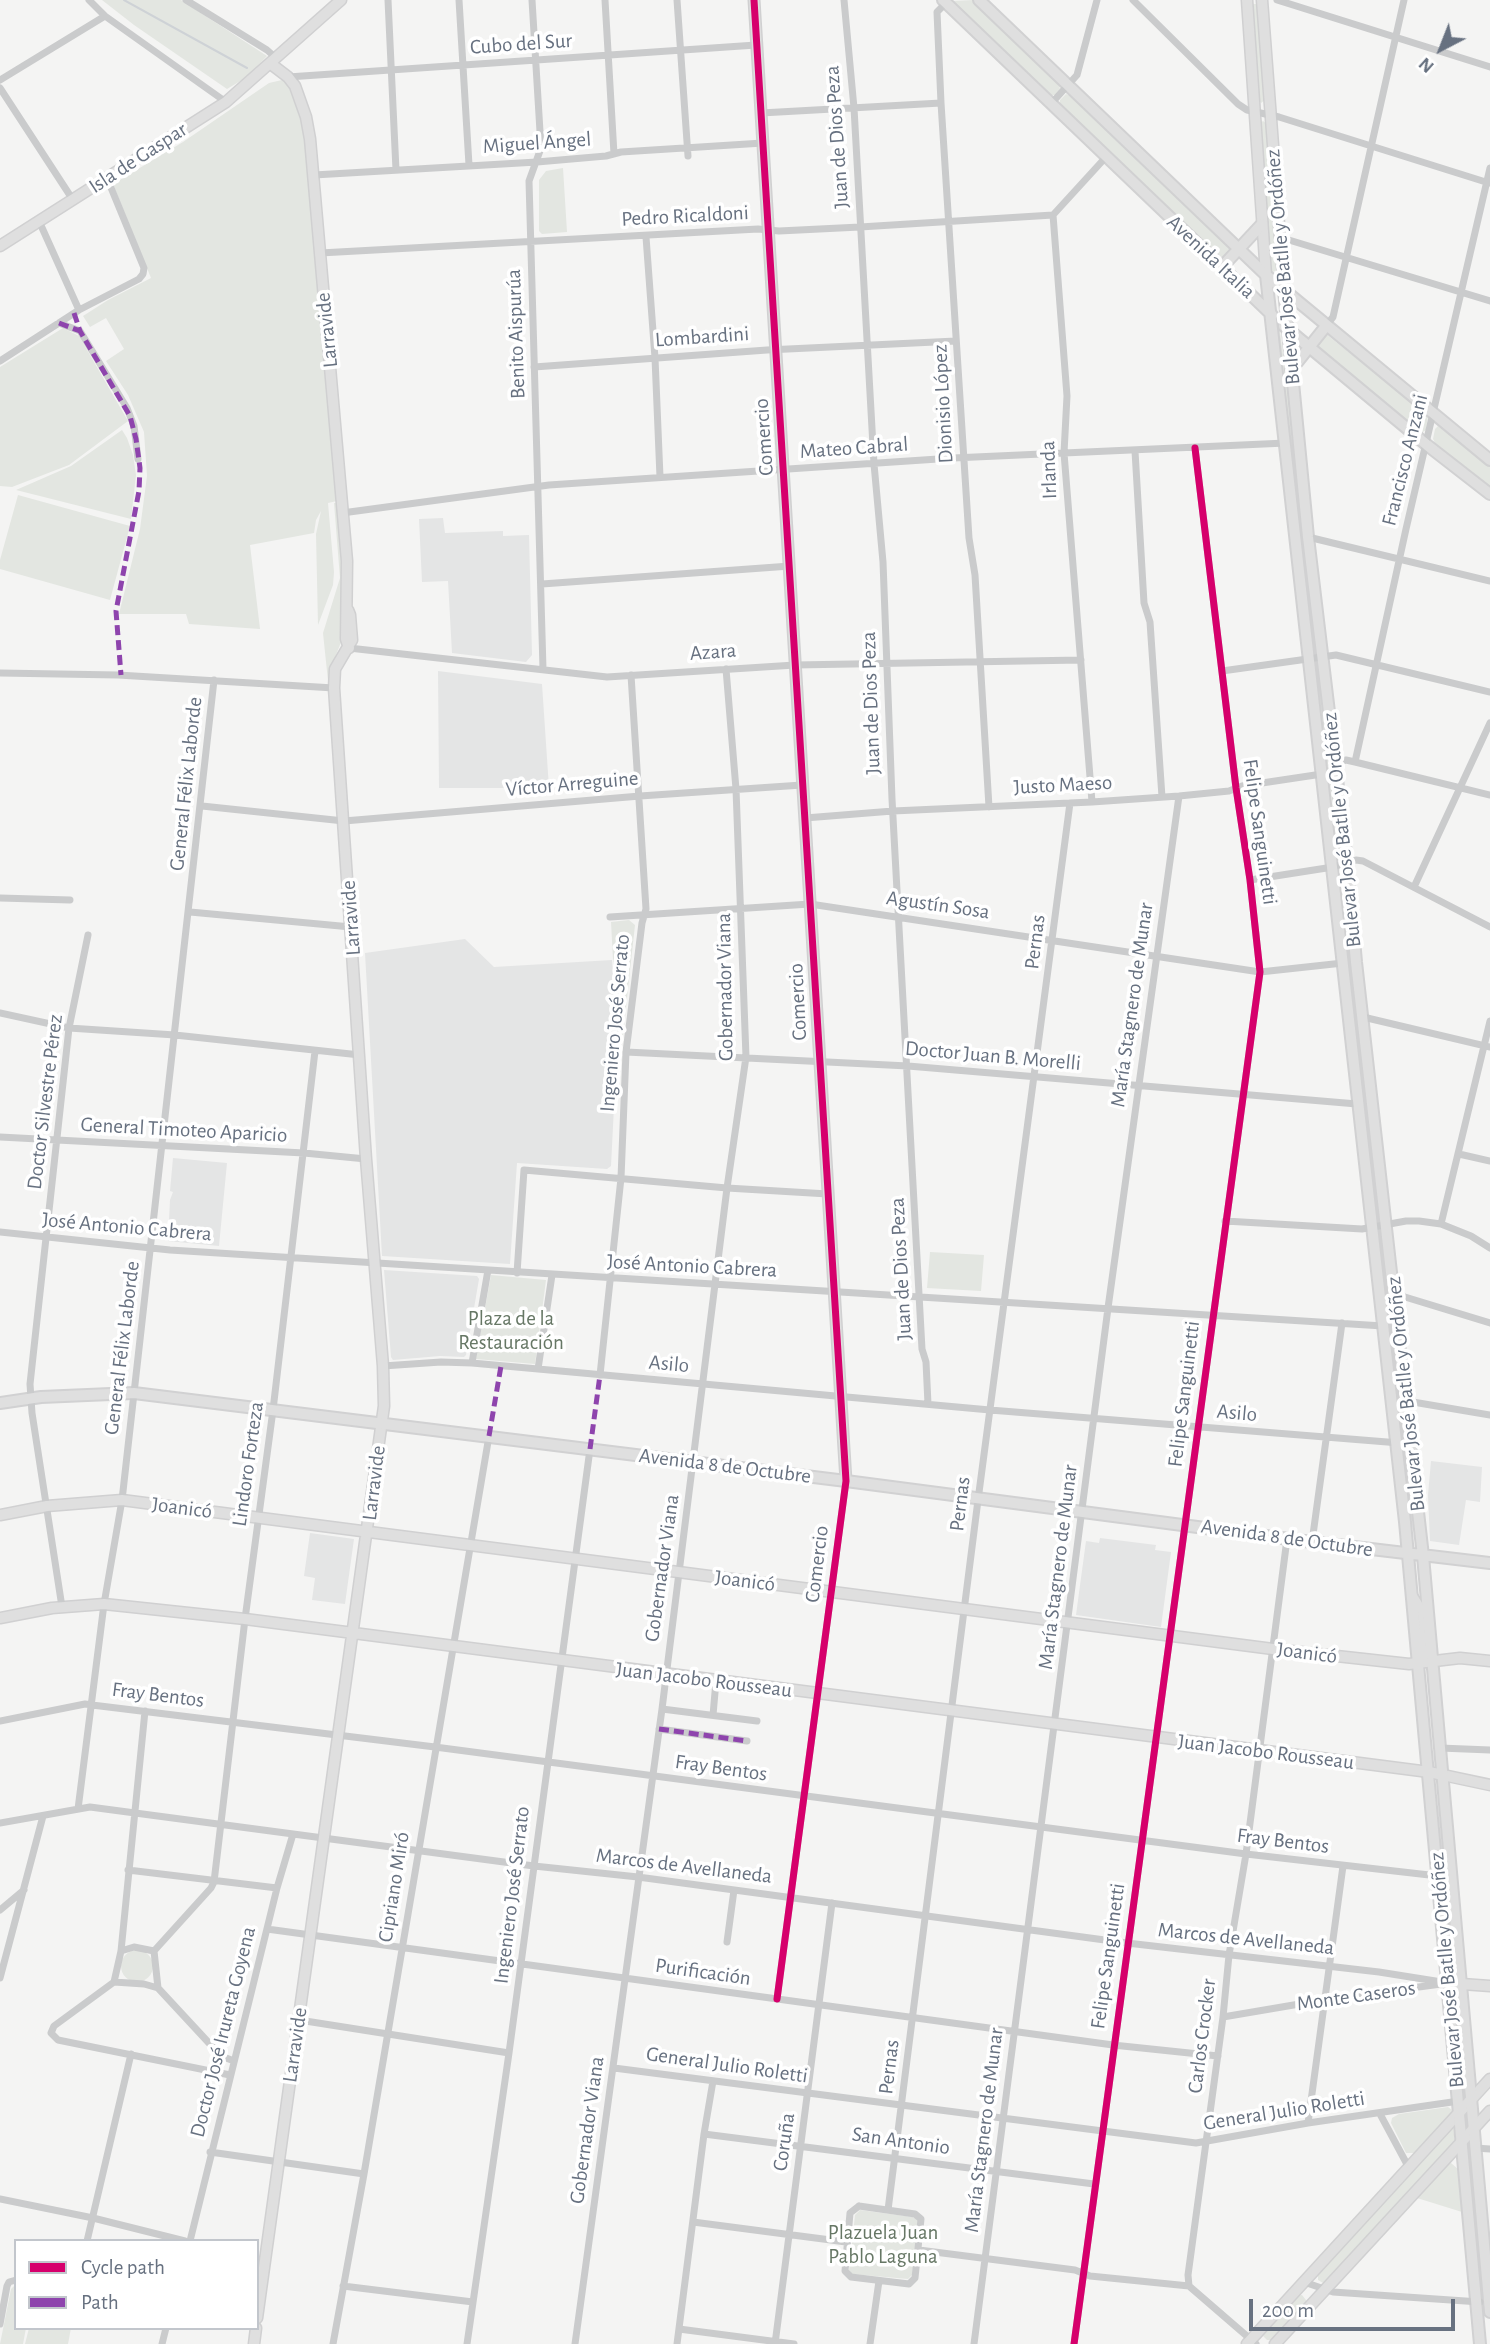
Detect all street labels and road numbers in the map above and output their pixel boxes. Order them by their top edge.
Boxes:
street label: Cubo del Sur [469,28,573,60]
street label: Juan de Dios Peza [819,65,855,209]
street label: Isla de Gaspar [84,117,192,199]
street label: Miguel Ángel [482,127,592,159]
street label: Bulevar José Batlle y Ordóñez [1260,148,1306,386]
street label: Pedro Ricaldoni [621,200,749,232]
street label: Avenida Italia [1162,210,1260,304]
street label: Benito Aispurúa [501,268,531,400]
street label: Larravide [311,291,343,369]
street label: Lombardini [654,321,750,353]
street label: Dionisio López [927,344,959,464]
street label: Francisco Anzani [1376,392,1434,528]
street label: Comercio [749,398,779,476]
street label: Mateo Cabral [799,432,909,464]
street label: Irlanda [1035,440,1063,500]
street label: Juan de Dios Peza [856,631,886,775]
street label: Azara [689,638,737,666]
street label: General Félix Laborde [164,696,208,872]
street label: Bulevar José Batlle y Ordóñez [1317,711,1367,949]
street label: Felipe Sanguinetti [1237,757,1283,907]
street label: Víctor Arreguine [505,766,639,802]
street label: Justo Maeso [1013,770,1113,800]
street label: Larravide [336,879,366,957]
street label: Agustín Sosa [885,885,991,925]
street label: María Stagnero de Munar [1105,901,1159,1109]
street label: Gobernador Viana [711,913,739,1061]
street label: Pernas [1019,913,1051,971]
street label: Ingeniero José Serrato [595,933,635,1113]
street label: Comercio [783,963,813,1041]
street label: Doctor Silvestre Pérez [22,1013,68,1191]
street label: Doctor Juan B. Morelli [904,1036,1082,1076]
street label: General Timoteo Aparicio [80,1112,288,1148]
street label: Juan de Dios Peza [885,1197,917,1341]
street label: José Antonio Cabrera [41,1207,213,1247]
street label: José Antonio Cabrera [606,1249,778,1283]
street label: General Félix Laborde [99,1260,145,1436]
street label: Bulevar José Batlle y Ordóñez [1381,1275,1431,1513]
street label: Felipe Sanguinetti [1163,1320,1205,1468]
street label: Asilo [648,1350,690,1378]
street label: Asilo [1216,1399,1258,1427]
street label: Lindoro Forteza [227,1400,269,1528]
street label: Avenida 8 de Octubre [637,1443,813,1489]
street label: Larravide [357,1444,391,1522]
street label: María Stagnero de Munar [1033,1463,1083,1671]
street label: Pernas [944,1475,976,1533]
street label: Joanicó [151,1492,213,1524]
street label: Gobernador Viana [639,1493,685,1643]
street label: Avenida 8 de Octubre [1199,1513,1375,1563]
street label: Comercio [800,1524,834,1604]
street label: Joanicó [714,1565,776,1597]
street label: Joanicó [1276,1637,1338,1669]
street label: Juan Jacobo Rousseau [615,1657,793,1703]
street label: Fray Bentos [110,1677,206,1713]
street label: Juan Jacobo Rousseau [1177,1729,1355,1775]
street label: Fray Bentos [673,1749,769,1787]
street label: Ingeniero José Serrato [489,1805,535,1985]
street label: Fray Bentos [1235,1823,1331,1859]
street label: Cipriano Miró [373,1830,415,1944]
street label: Marcos de Avellaneda [595,1843,773,1889]
street label: Bulevar José Batlle y Ordóñez [1424,1851,1470,2089]
street label: Felipe Sanguinetti [1085,1881,1131,2031]
street label: Marcos de Avellaneda [1157,1917,1335,1961]
street label: Doctor José Irureta Goyena [185,1924,261,2140]
street label: Purificación [654,1953,752,1991]
street label: Monte Caseros [1295,1975,1417,2017]
street label: Carlos Crocker [1182,1977,1222,2095]
street label: Larravide [277,2006,313,2084]
street label: María Stagnero de Munar [959,2026,1009,2234]
street label: Pernas [873,2038,905,2096]
street label: General Julio Roletti [645,2041,809,2089]
street label: Gobernador Viana [564,2055,610,2205]
street label: General Julio Roletti [1202,2086,1366,2136]
street label: Coruña [767,2111,801,2173]
street label: San Antonio [850,2122,952,2160]

